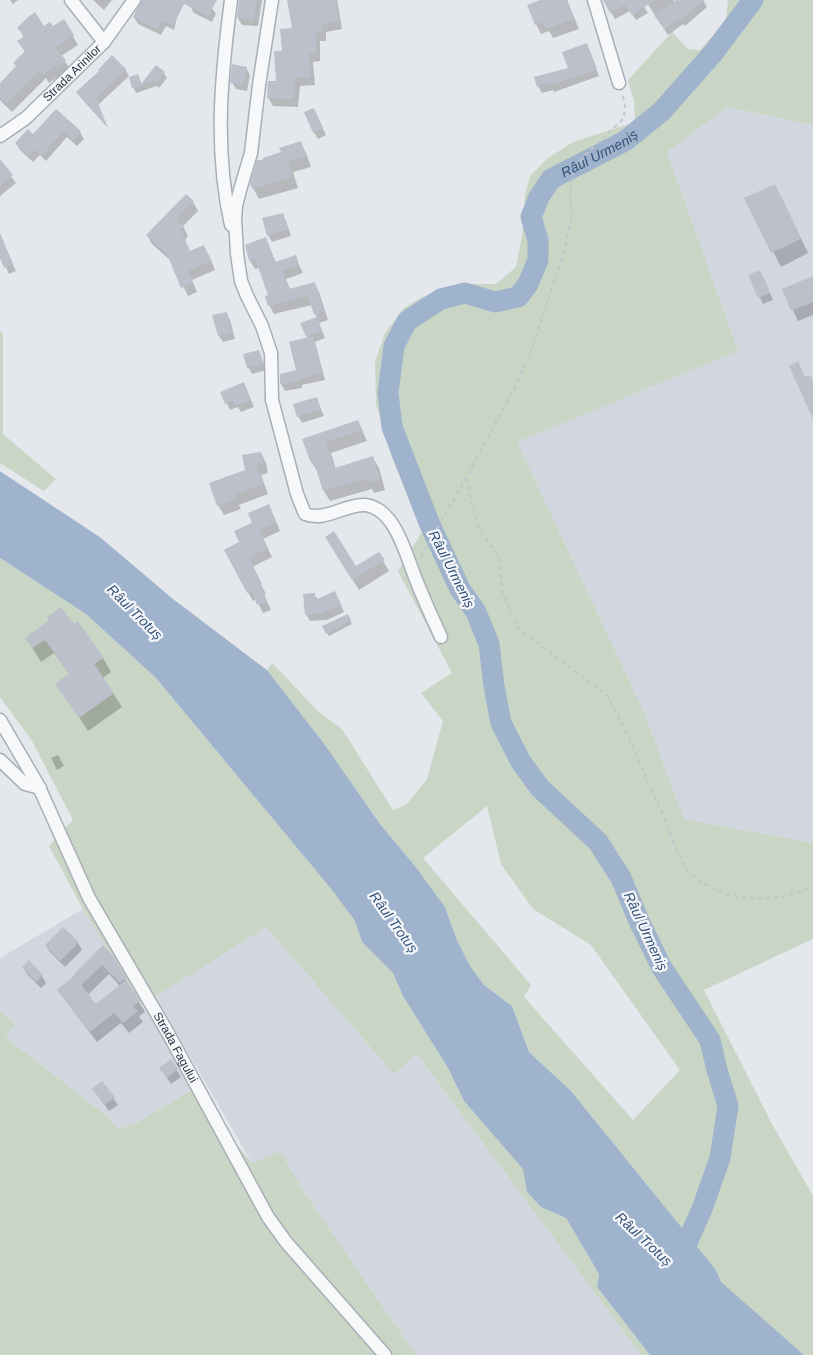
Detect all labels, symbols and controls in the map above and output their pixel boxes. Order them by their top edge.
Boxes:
street label: Strada Arinilor [40,42,104,104]
water label: Râul Urmeniș [558,126,641,181]
water label: Râul Urmeniș [426,528,478,610]
water label: Râul Trotuș [104,581,166,643]
water label: Râul Trotuș [367,888,421,956]
water label: Râul Urmeniș [621,889,671,973]
street label: Strada Fagului [150,1010,201,1085]
water label: Râul Trotuș [612,1209,676,1269]

